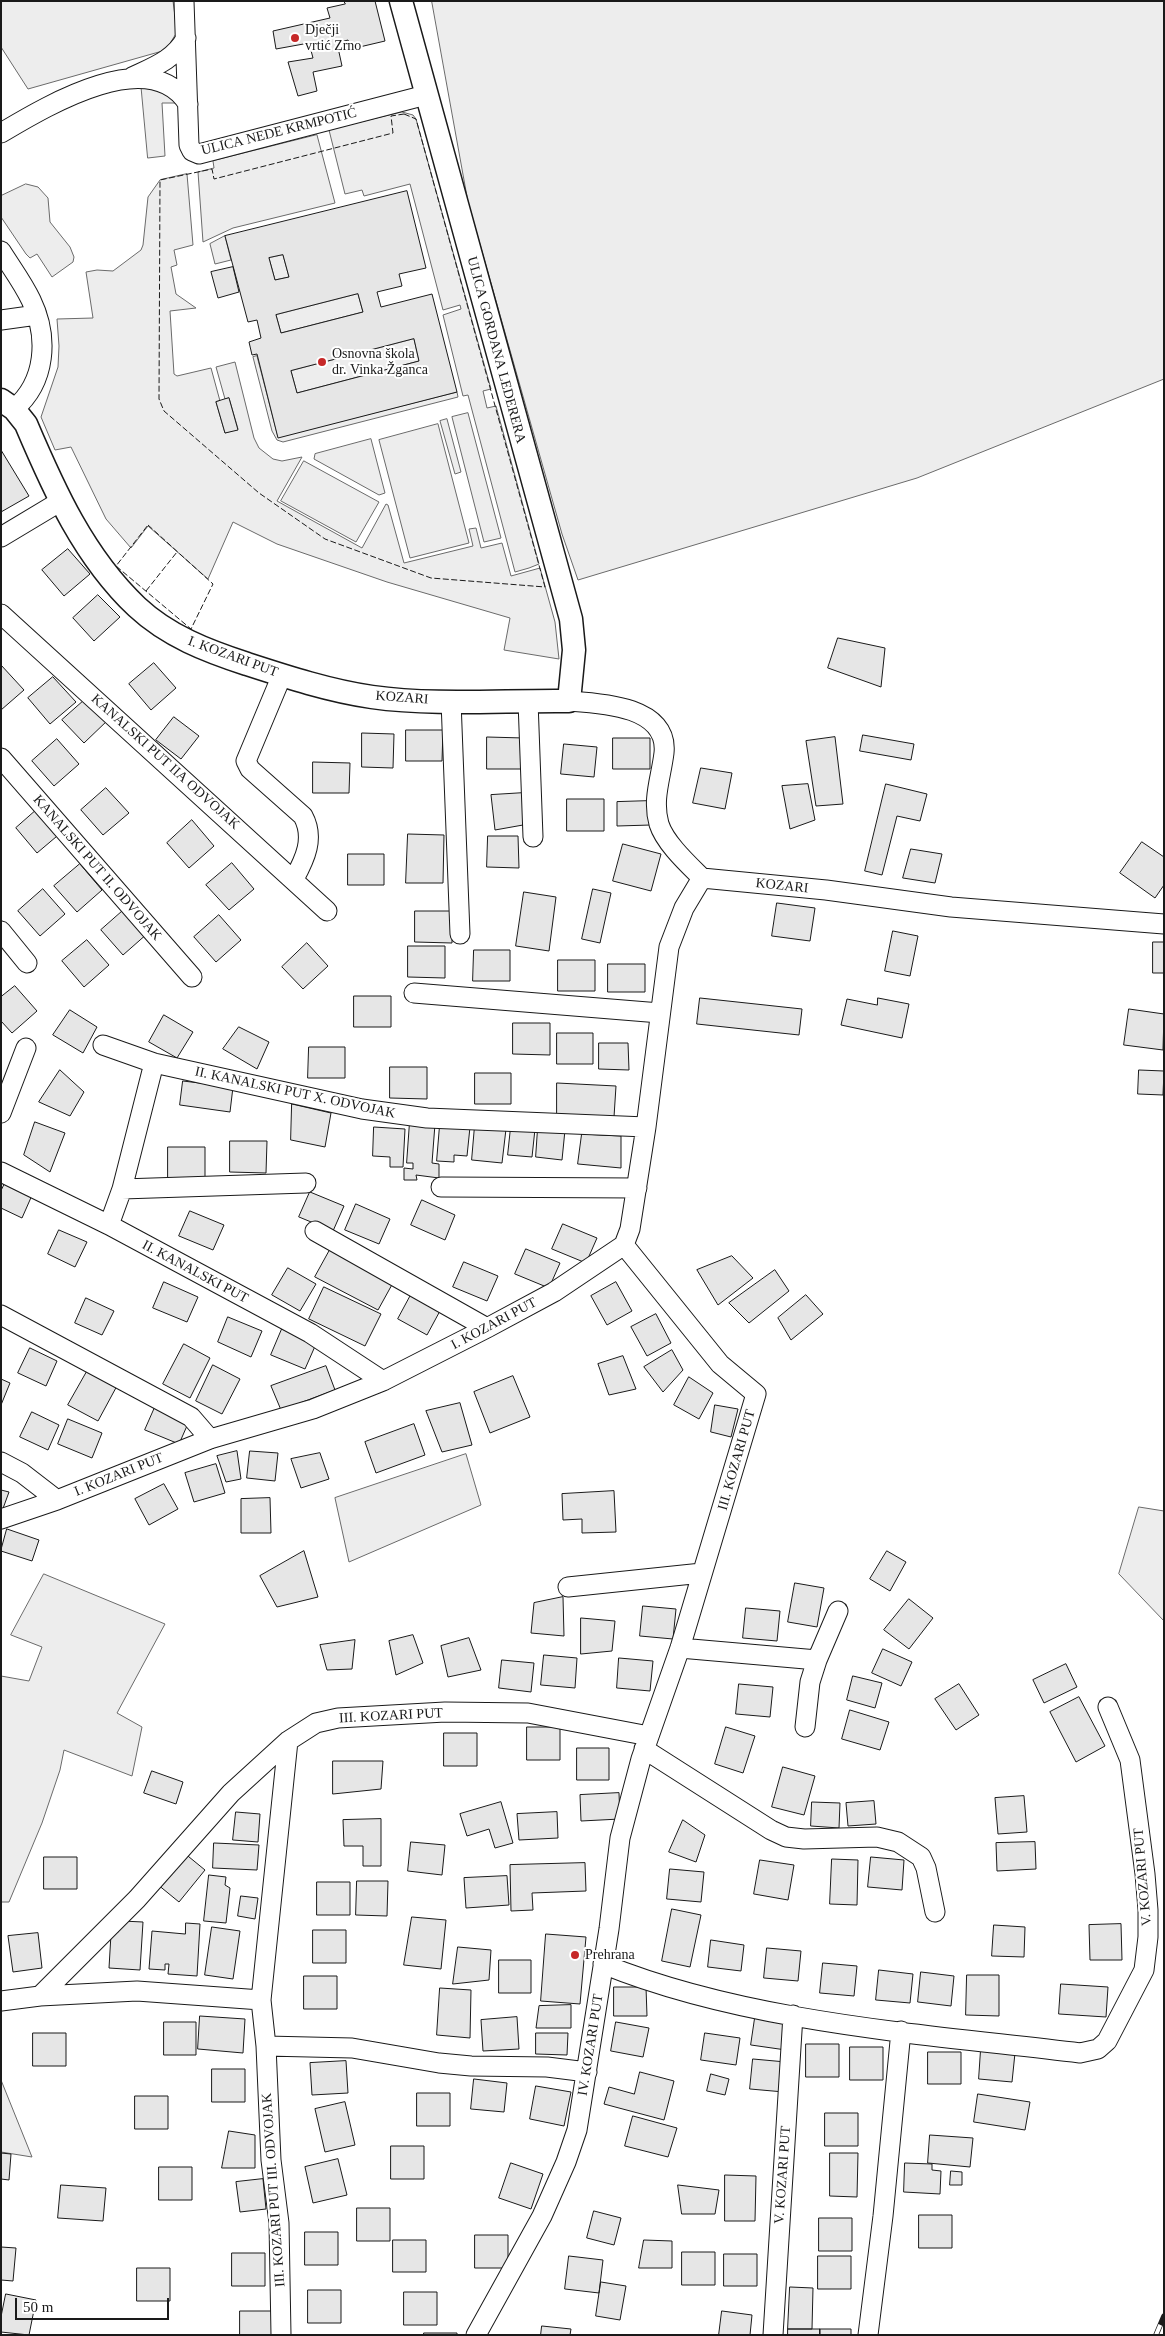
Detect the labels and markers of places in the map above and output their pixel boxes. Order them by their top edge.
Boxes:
place label: Dječji vrtić Zrno [305,22,361,54]
marker: Dječji vrtić Zrno [289,32,301,44]
place label: Osnovna škola dr. Vinka Žganca [332,346,428,378]
marker: Osnovna škola dr. Vinka Žganca [316,356,328,368]
place label: Prehrana [585,1947,635,1963]
marker: Prehrana [569,1949,581,1961]

